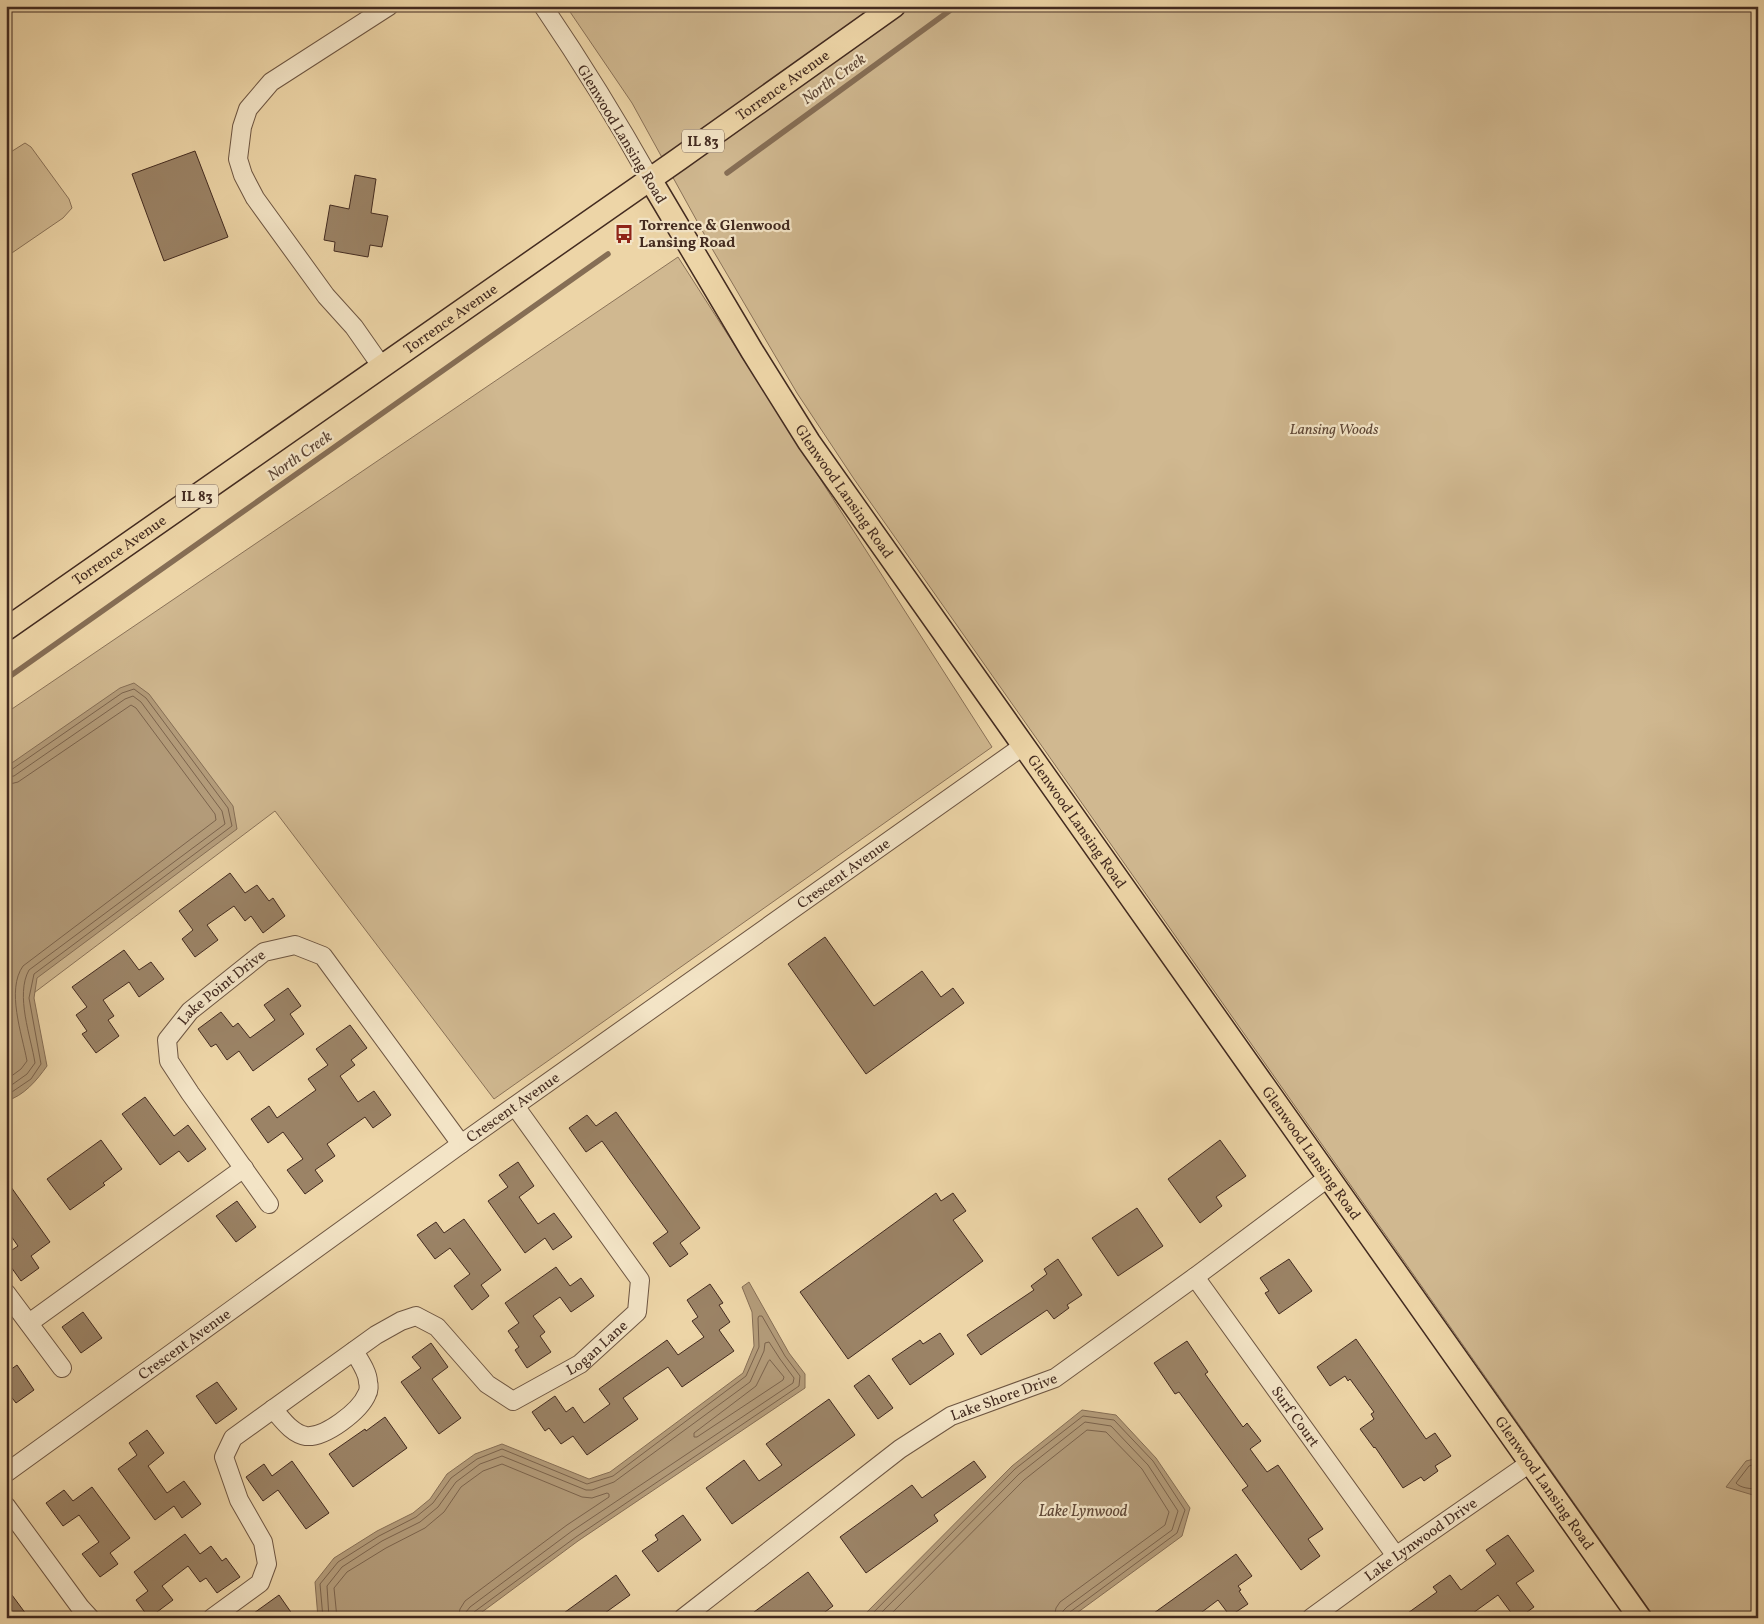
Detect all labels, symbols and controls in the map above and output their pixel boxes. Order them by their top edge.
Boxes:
street label: Torrence Avenue [732,46,835,127]
water label: North Creek [798,48,871,110]
street label: Glenwood Lansing Road [571,61,671,208]
road number: IL 83 [682,130,724,152]
place label: Torrence & Glenwood Lansing Road [639,216,790,254]
bus stop icon: Torrence & Glenwood Lansing Road [613,223,635,245]
street label: Torrence Avenue [400,280,502,360]
park label: Lansing Woods [1290,420,1379,441]
street label: Glenwood Lansing Road [789,421,897,563]
water label: North Creek [263,426,337,487]
road number: IL 83 [176,484,218,508]
street label: Torrence Avenue [69,511,171,591]
street label: Glenwood Lansing Road [1021,751,1130,893]
street label: Crescent Avenue [793,834,895,915]
street label: Lake Point Drive [174,945,271,1030]
street label: Crescent Avenue [463,1068,565,1149]
street label: Glenwood Lansing Road [1256,1083,1365,1225]
street label: Crescent Avenue [134,1305,236,1386]
street label: Logan Lane [563,1316,633,1382]
street label: Lake Shore Drive [948,1369,1061,1427]
street label: Surf Court [1265,1383,1323,1452]
street label: Glenwood Lansing Road [1489,1413,1598,1555]
street label: Lake Lynwood Drive [1361,1494,1482,1587]
water label: Lake Lynwood [1038,1501,1128,1523]

